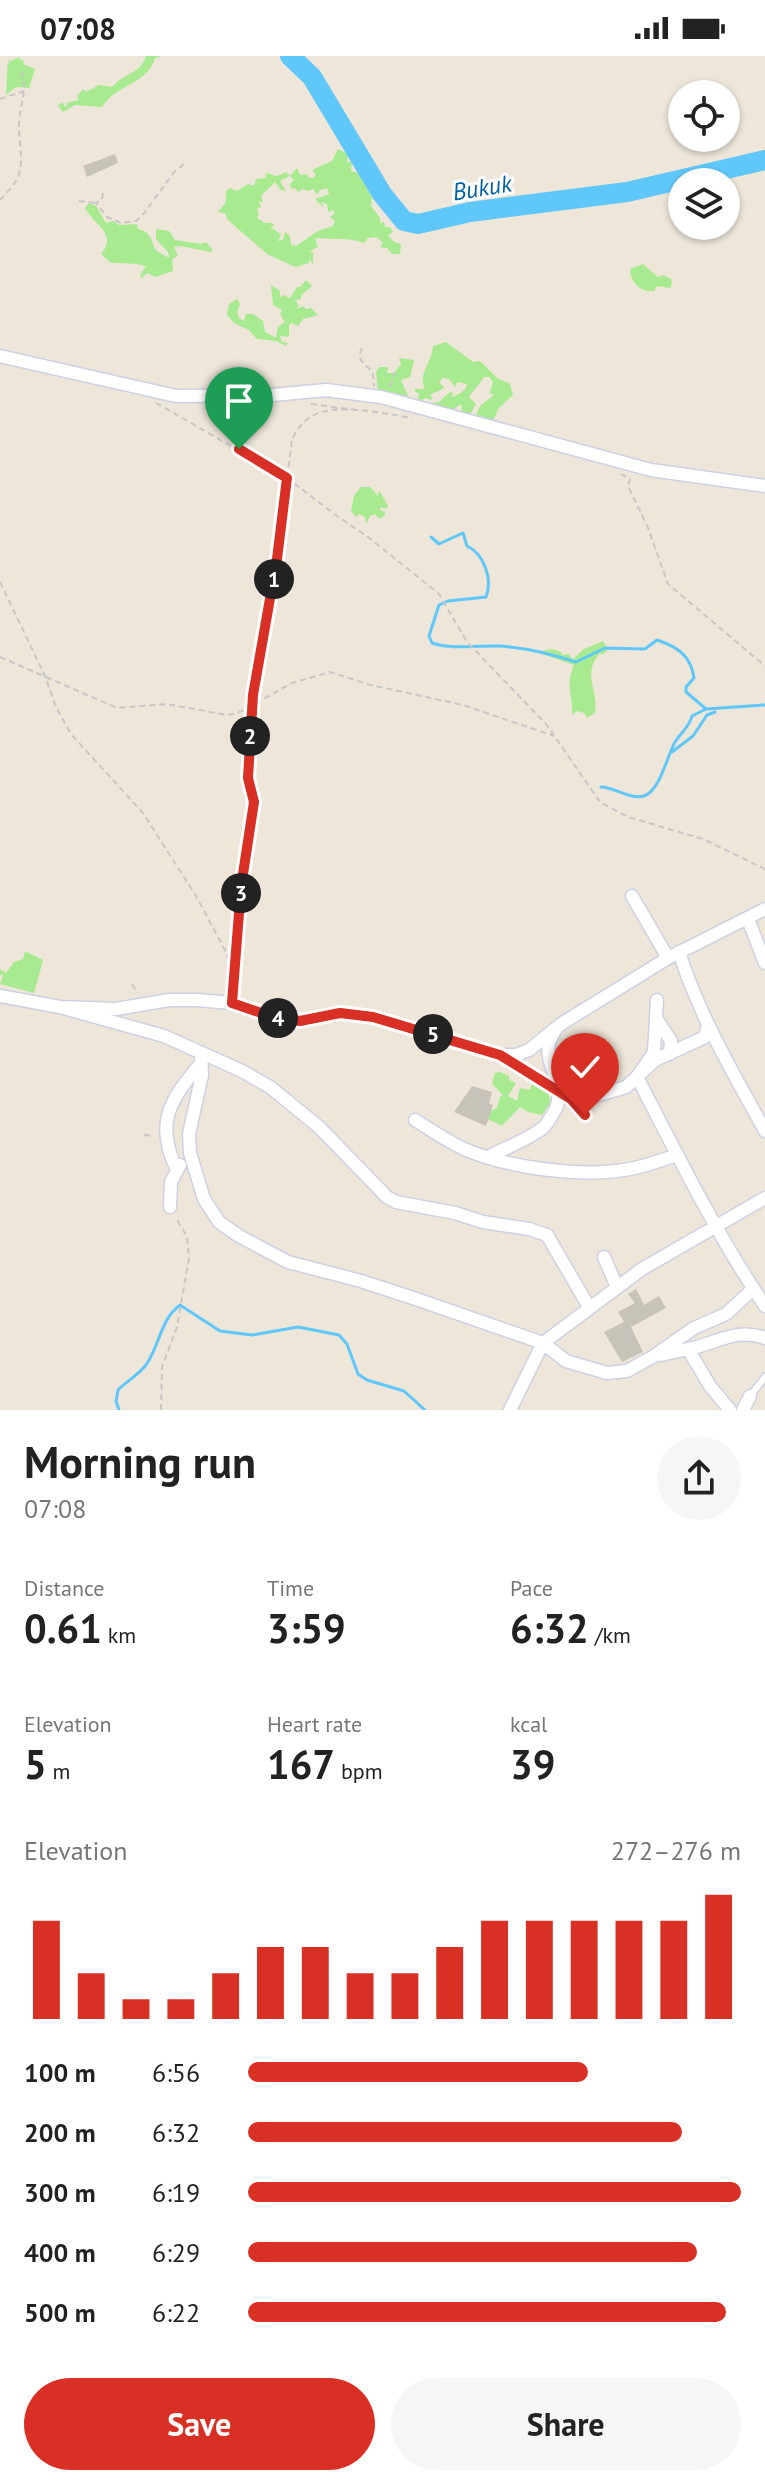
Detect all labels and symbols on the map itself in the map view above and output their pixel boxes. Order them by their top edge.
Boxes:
water label: Bukuk [450,167,515,207]
pin [205,367,273,449]
pin: 1 [254,559,294,599]
pin: 2 [230,716,270,756]
pin: 3 [221,873,261,913]
pin: 4 [258,998,298,1038]
pin: 5 [413,1014,453,1054]
pin [551,1033,619,1115]

